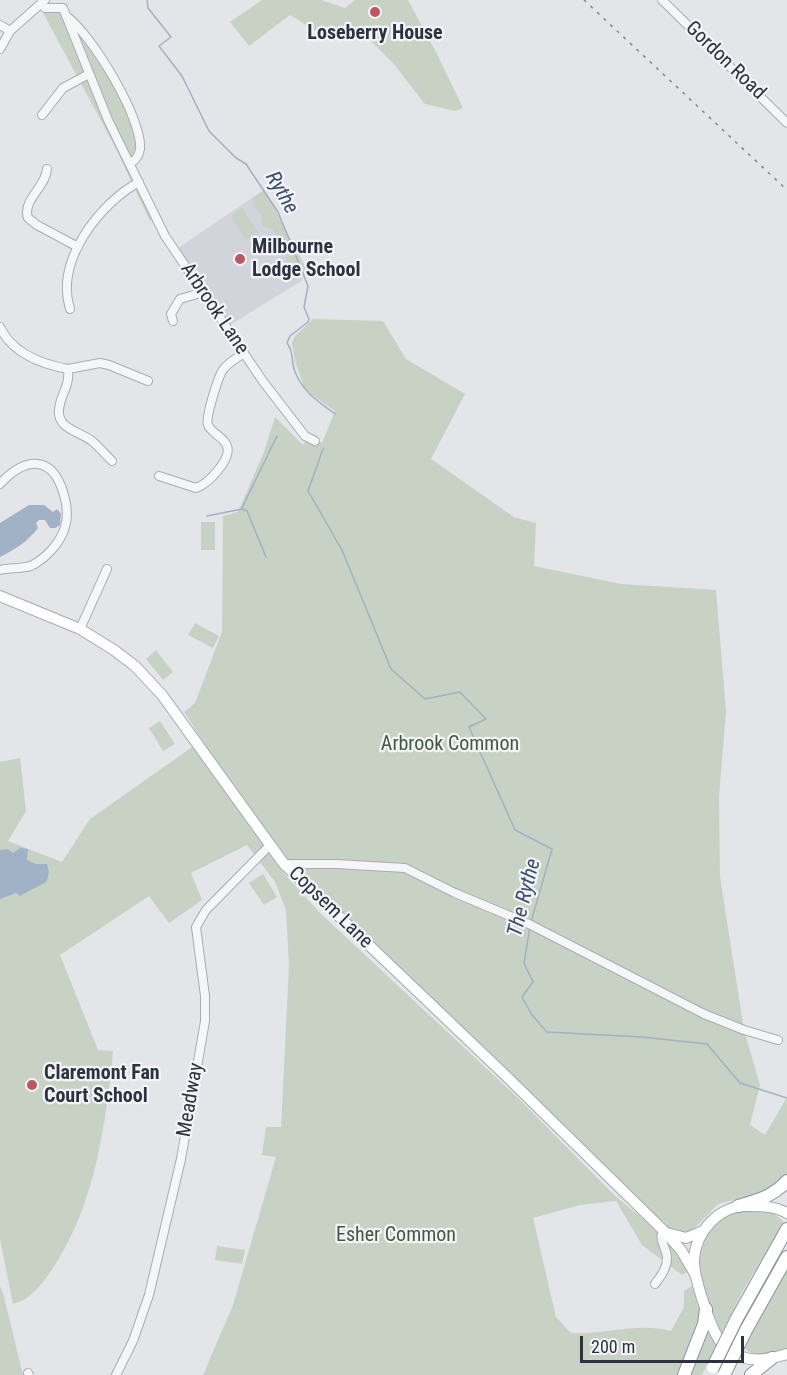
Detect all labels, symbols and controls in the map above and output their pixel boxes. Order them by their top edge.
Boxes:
marker: Loseberry House [368,5,382,19]
street label: Gordon Road [680,17,770,105]
place label: Loseberry House [307,22,443,46]
water label: Rythe [259,167,303,219]
place label: Milbourne Lodge School [252,236,360,283]
marker: Milbourne Lodge School [233,252,247,266]
street label: Arbrook Lane [175,259,253,359]
park label: Arbrook Common [381,733,519,757]
water label: The Rythe [503,856,547,940]
street label: Copsem Lane [283,862,377,954]
street label: Meadway [173,1061,209,1139]
place label: Claremont Fan Court School [44,1062,160,1109]
marker: Claremont Fan Court School [25,1078,39,1092]
park label: Esher Common [336,1224,456,1248]
scale bar [583,1324,746,1362]
text: 200 m [591,1336,635,1357]

